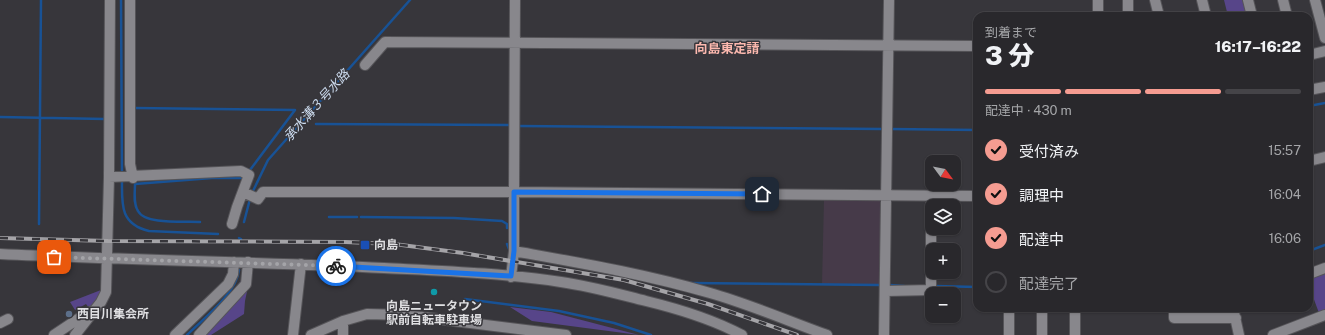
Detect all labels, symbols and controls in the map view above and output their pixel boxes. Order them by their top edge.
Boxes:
text: 到着まで [985,25,1037,40]
text: 16:17–16:22 [1215,38,1301,55]
text: 3 分 [985,40,1034,71]
district label: 向島東定請 [694,41,760,56]
water label: 承水溝３号水路 [280,66,353,144]
text: 配達中 · 430 m [985,103,1072,118]
icon: check [985,139,1007,161]
text: 受付済み [1019,143,1079,160]
text: 15:57 [1268,143,1301,158]
north arrow [925,155,961,191]
map controls [925,155,961,323]
pin [745,177,779,211]
icon: home [751,183,773,205]
icon: check [985,183,1007,205]
text: 調理中 [1019,187,1064,204]
text: 16:04 [1269,187,1301,202]
button: layers [925,199,961,235]
icon: check [985,227,1007,249]
text: 配達中 [1019,231,1064,248]
text: 16:06 [1269,231,1301,246]
place label: 向島 [374,238,398,252]
marker: 向島 [359,239,371,251]
pin [37,240,71,274]
button: + [925,243,961,279]
icon: bag [43,246,65,268]
courier [316,246,356,286]
icon: bike [325,255,347,277]
text: 配達完了 [1019,275,1079,292]
marker: 向島ニュータウン 駅前自転車駐車場 [429,287,439,297]
button: − [925,287,961,323]
place label: 向島ニュータウン 駅前自転車駐車場 [386,299,482,327]
place label: 西目川集会所 [77,307,149,321]
marker: 西目川集会所 [64,309,74,319]

